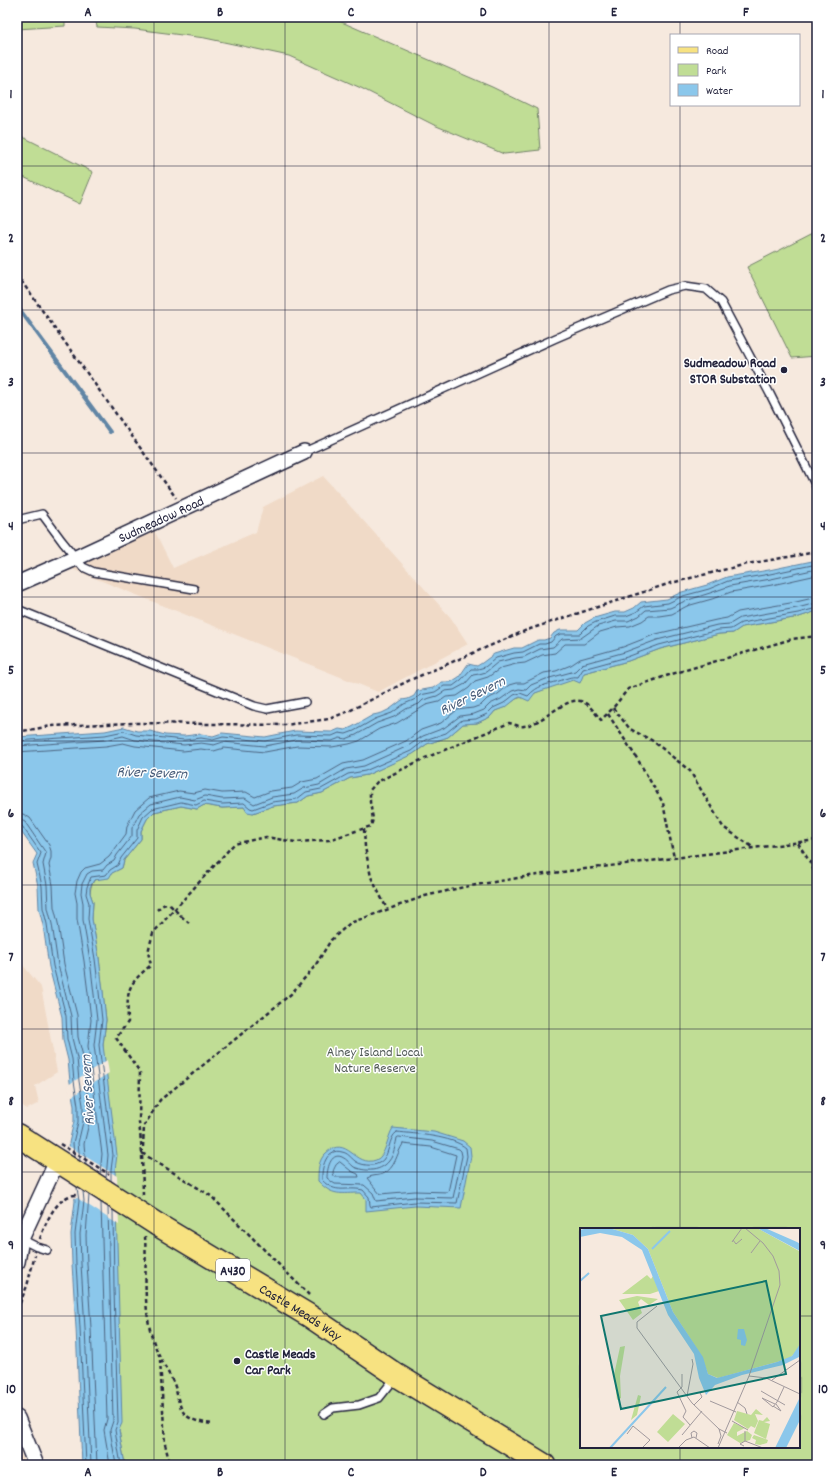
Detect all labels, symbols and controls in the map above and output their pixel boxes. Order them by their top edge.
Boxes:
text: A [84,4,92,23]
text: B [217,4,223,23]
text: C [348,4,355,23]
text: D [480,4,487,23]
text: E [611,4,618,23]
text: F [743,4,749,23]
legend [670,34,800,106]
text: Road [706,43,728,60]
text: Park [706,63,727,80]
text: Water [706,83,733,100]
text: 1 [10,86,13,105]
text: 1 [822,86,825,105]
text: 2 [8,230,14,249]
text: 2 [820,230,826,249]
place label: Sudmeadow Road STOR Substation [684,354,777,390]
marker: Sudmeadow Road STOR Substation [779,365,789,375]
text: 3 [8,374,14,393]
text: 3 [820,374,826,393]
street label: Sudmeadow Road [116,492,208,549]
text: 4 [8,518,14,537]
text: 4 [820,518,826,537]
text: 5 [8,662,14,681]
text: 5 [820,662,826,681]
water label: River Severn [436,671,510,722]
water label: River Severn [116,762,189,786]
text: 6 [8,805,15,824]
text: 6 [820,805,827,824]
text: 7 [9,949,14,968]
text: 7 [821,949,826,968]
park label: Alney Island Local Nature Reserve [327,1043,424,1079]
water label: River Severn [76,1053,102,1126]
text: 8 [8,1093,14,1112]
text: 8 [820,1093,826,1112]
inset map [580,1228,800,1448]
text: 9 [8,1237,14,1256]
text: 9 [820,1237,826,1256]
road number: A430 [216,1259,250,1281]
street label: Castle Meads Way [255,1280,345,1347]
place label: Castle Meads Car Park [245,1345,316,1381]
marker: Castle Meads Car Park [232,1356,242,1366]
text: 10 [6,1381,16,1400]
text: 10 [818,1381,828,1400]
text: A [84,1464,92,1482]
text: B [217,1464,223,1482]
text: C [348,1464,355,1482]
text: D [480,1464,487,1482]
text: E [611,1464,618,1482]
text: F [743,1464,749,1482]

